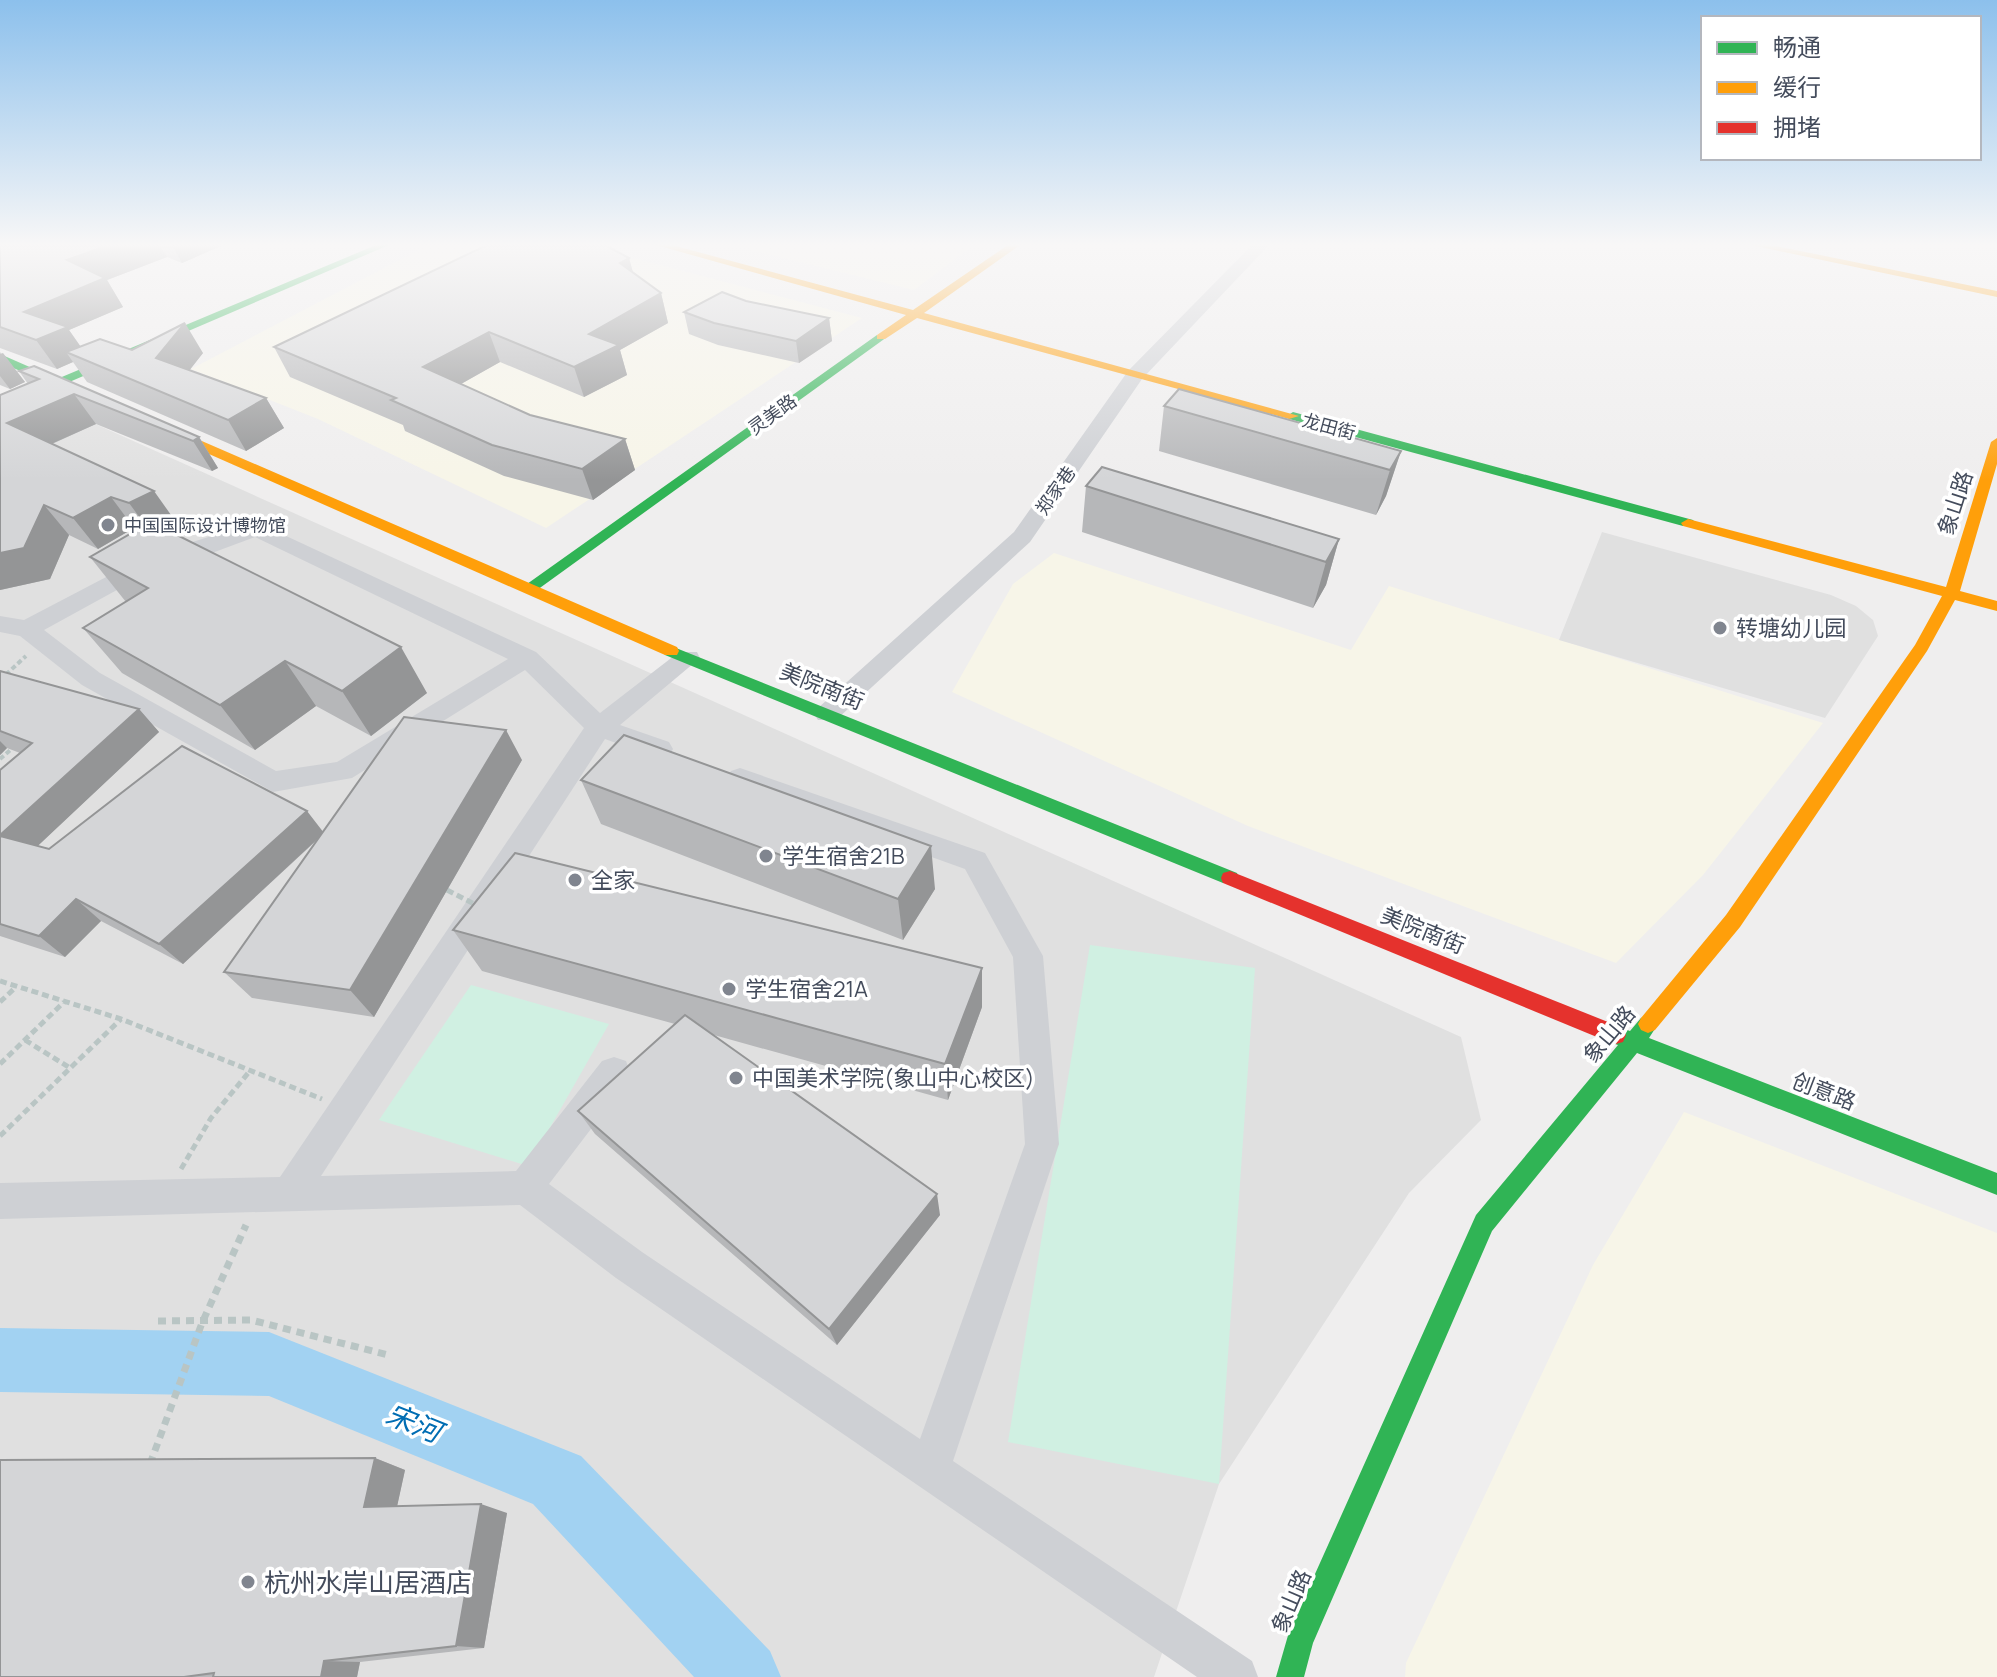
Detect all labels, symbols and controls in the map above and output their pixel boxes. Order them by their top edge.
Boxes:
legend [1701,16,1981,160]
text: 畅通 [1773,30,1821,63]
text: 缓行 [1773,70,1821,103]
text: 拥堵 [1773,110,1821,143]
street label: 灵美路 [743,388,801,440]
street label: 龙田街 [1300,407,1358,445]
street label: 郑家巷 [1030,461,1080,519]
street label: 象山路 [1931,467,1979,539]
place label: 中国国际设计博物馆 [124,513,286,537]
marker: 中国国际设计博物馆 [99,516,117,534]
place label: 转塘幼儿园 [1736,613,1846,643]
marker: 转塘幼儿园 [1711,619,1729,637]
street label: 美院南街 [776,656,868,716]
place label: 学生宿舍21B [782,841,905,871]
marker: 学生宿舍21B [757,847,775,865]
place label: 全家 [591,865,635,895]
marker: 全家 [566,871,584,889]
street label: 美院南街 [1377,900,1469,960]
place label: 学生宿舍21A [745,974,868,1004]
marker: 学生宿舍21A [720,980,738,998]
street label: 象山路 [1576,999,1642,1069]
place label: 中国美术学院(象山中心校区) [752,1063,1035,1093]
street label: 创意路 [1788,1065,1860,1117]
marker: 中国美术学院(象山中心校区) [727,1069,745,1087]
water label: 宋河 [381,1394,452,1452]
place label: 杭州水岸山居酒店 [264,1564,472,1600]
street label: 象山路 [1264,1565,1318,1637]
marker: 杭州水岸山居酒店 [239,1573,257,1591]

